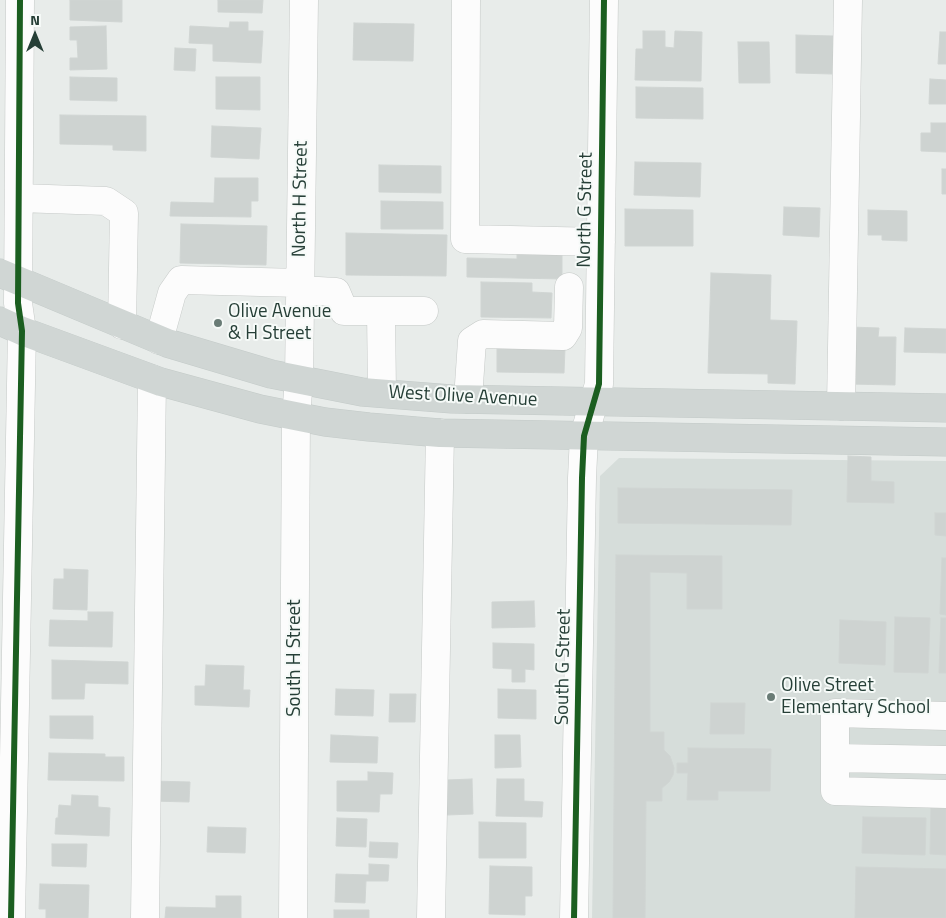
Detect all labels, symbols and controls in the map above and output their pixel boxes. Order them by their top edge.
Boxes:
text: N [30,9,40,30]
north arrow [10,10,60,60]
street label: North H Street [289,141,313,257]
street label: North G Street [574,152,598,268]
place label: Olive Avenue & H Street [228,301,331,345]
marker: Olive Avenue & H Street [212,317,224,329]
street label: West Olive Avenue [388,382,538,412]
street label: South H Street [284,599,306,717]
street label: South G Street [552,609,576,725]
place label: Olive Street Elementary School [781,675,930,719]
marker: Olive Street Elementary School [765,691,777,703]

